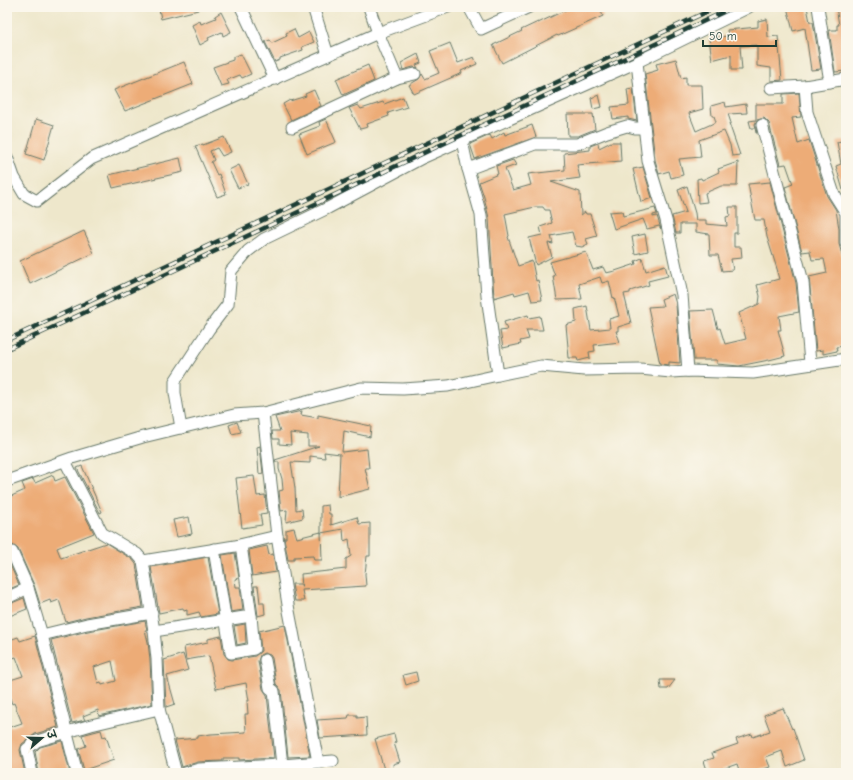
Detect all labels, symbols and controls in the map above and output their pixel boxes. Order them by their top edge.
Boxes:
scale bar [703,22,776,48]
text: 50 m [709,29,737,43]
north arrow [22,718,62,758]
text: उ [43,728,59,742]

